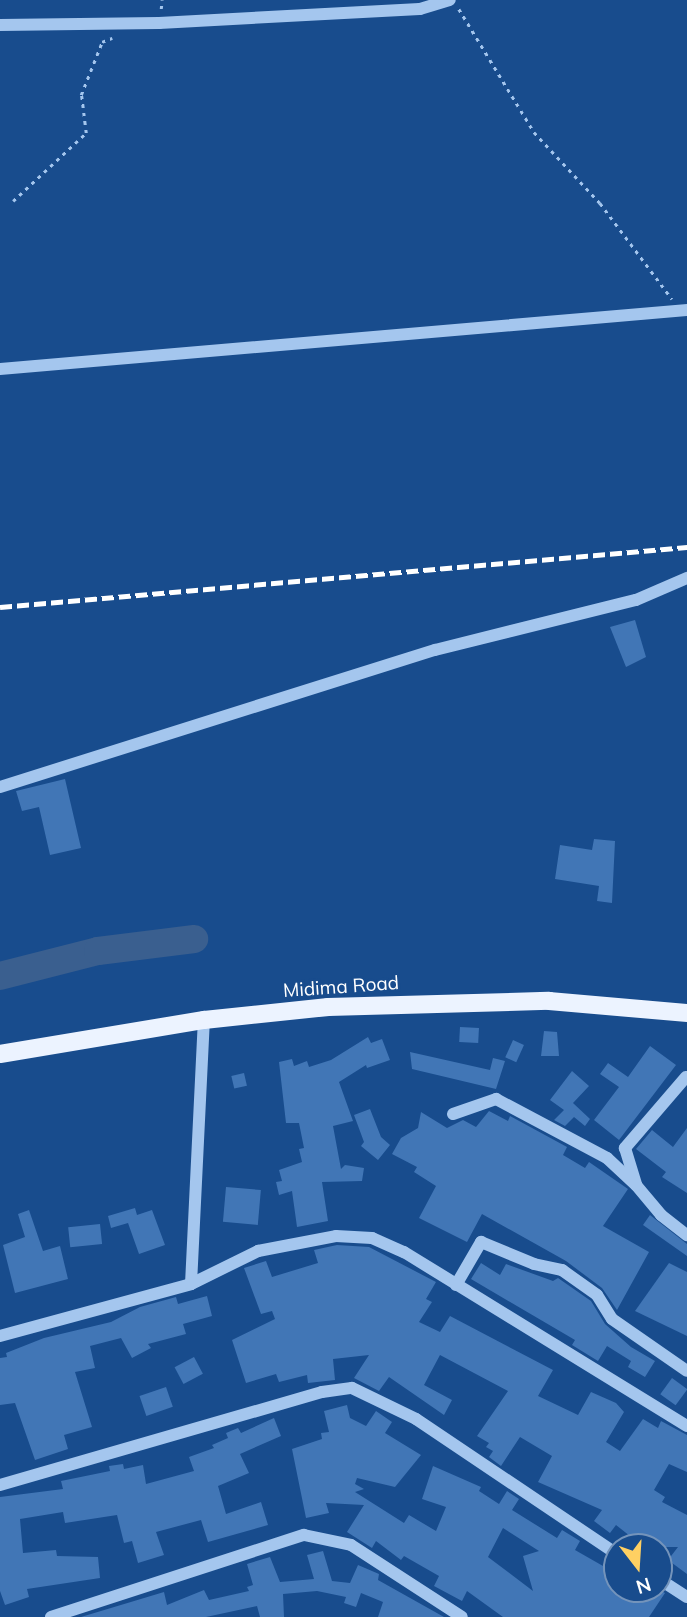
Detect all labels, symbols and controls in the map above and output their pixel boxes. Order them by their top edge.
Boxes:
street label: Midima Road [282,972,400,1002]
north arrow [603,1533,673,1603]
text: N [633,1573,654,1600]

